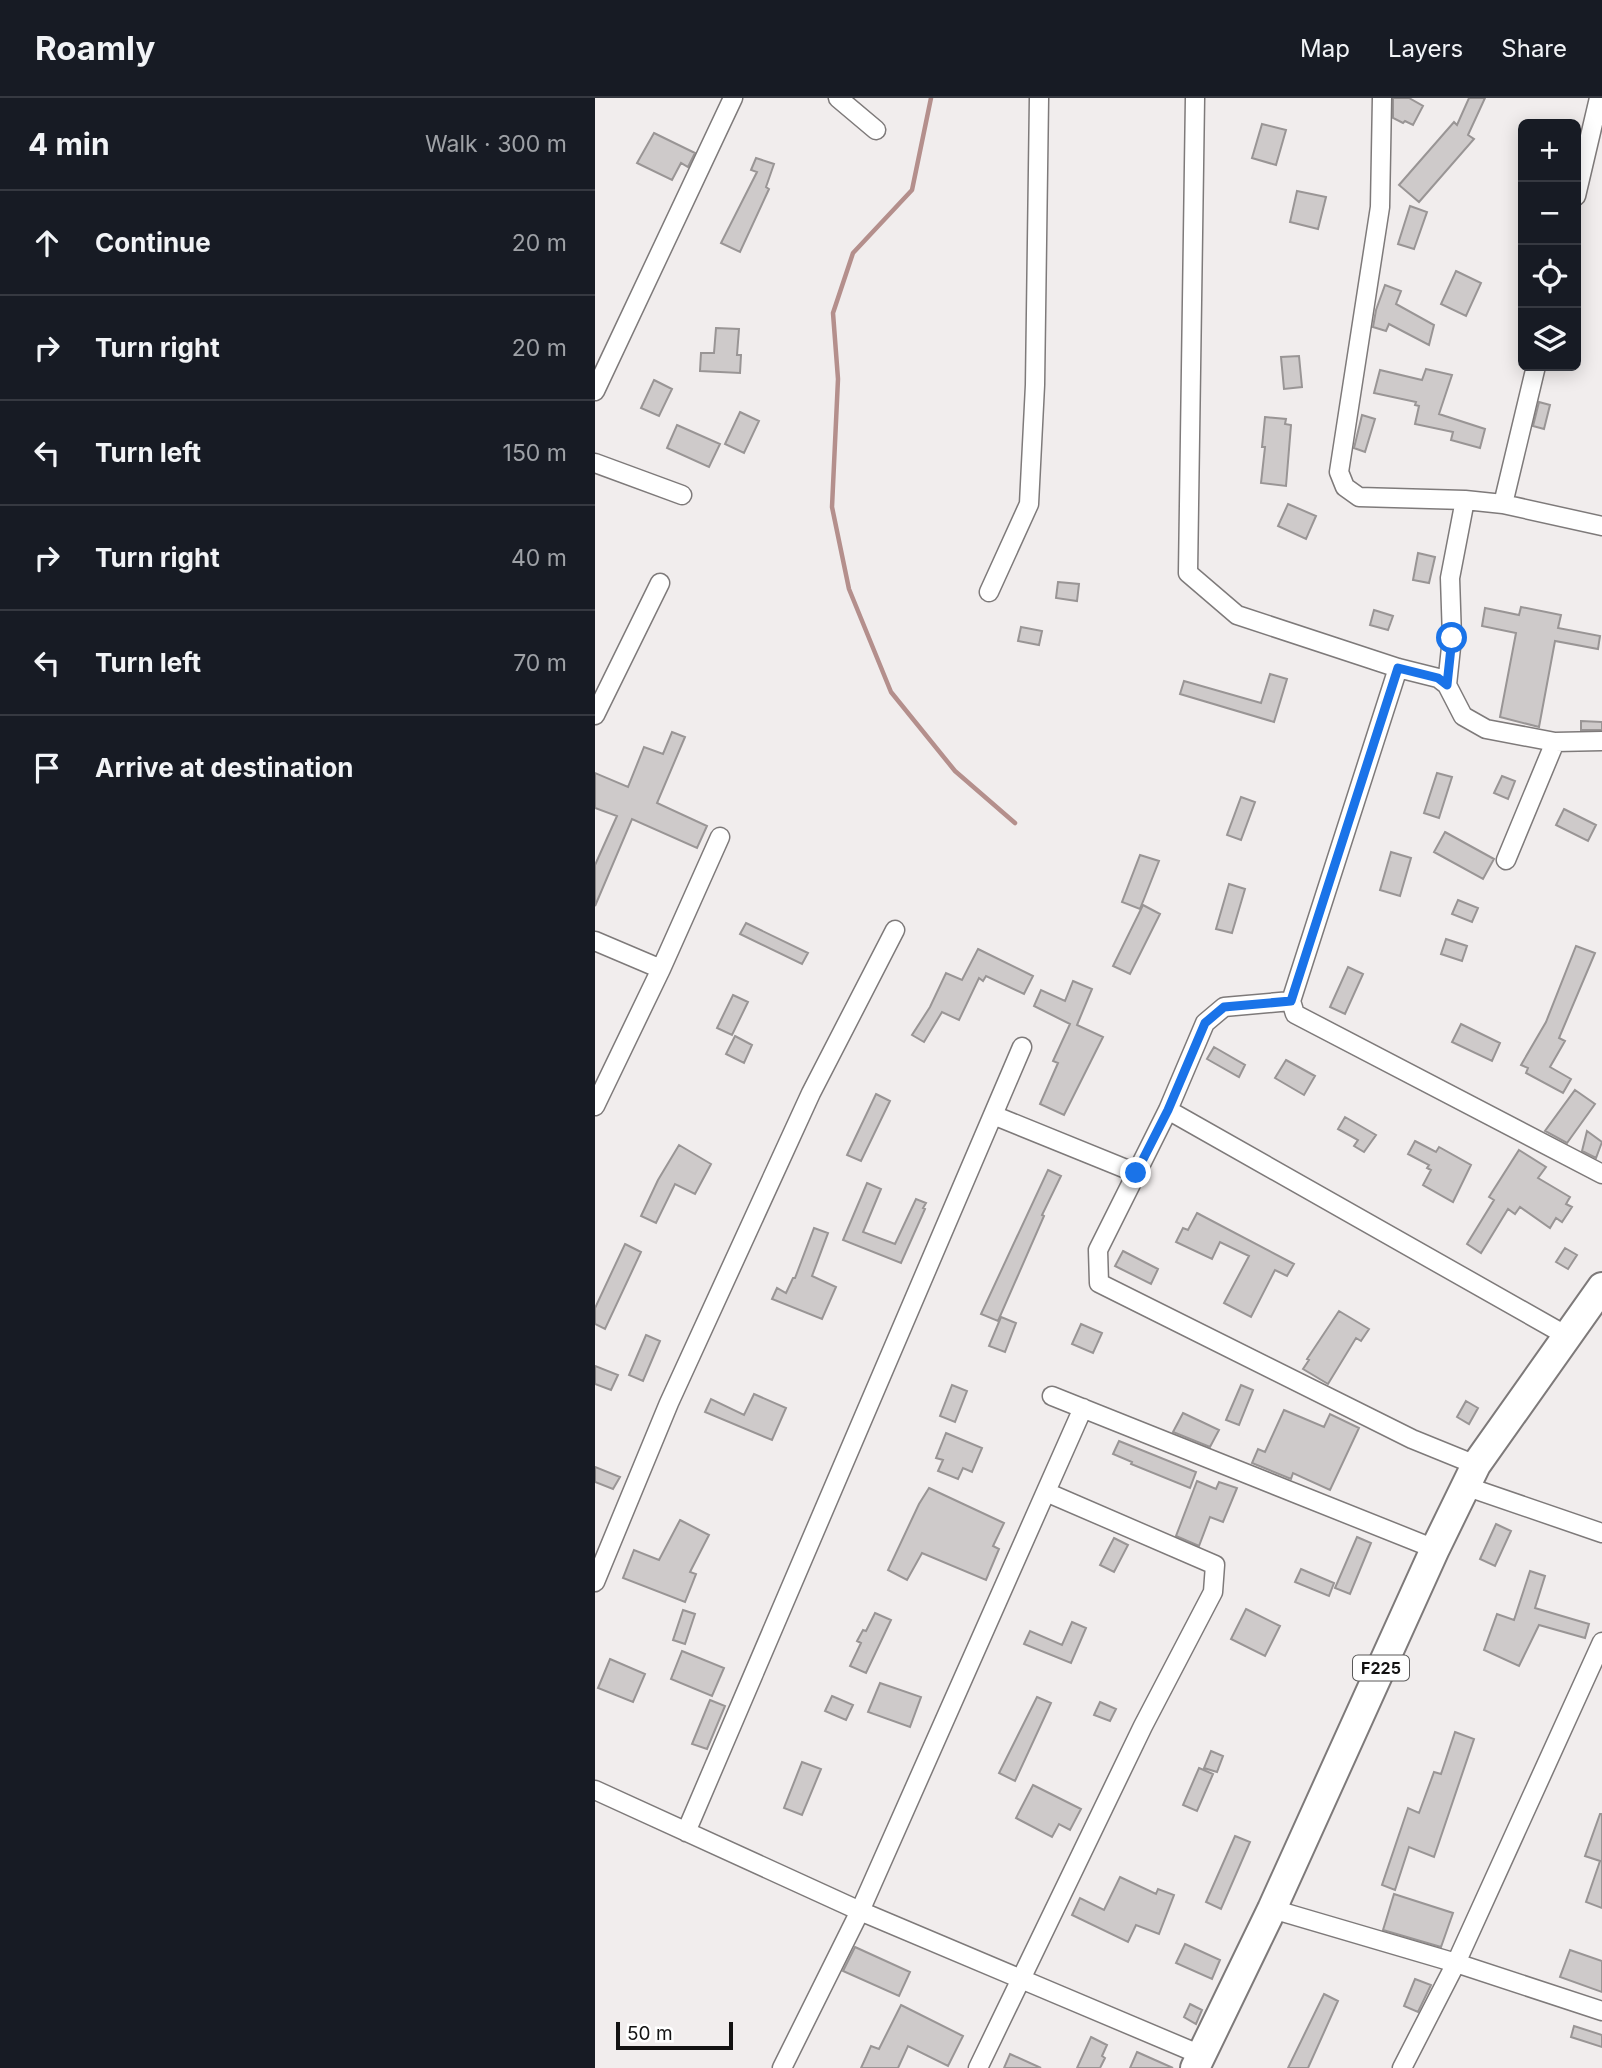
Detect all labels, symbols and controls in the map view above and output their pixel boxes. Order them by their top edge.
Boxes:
text: Roamly [35,28,155,68]
text: Map [1300,34,1350,63]
text: Layers [1388,34,1463,63]
text: Share [1501,34,1567,63]
map controls [1518,119,1581,371]
button: + [1518,119,1581,182]
text: 4 min [28,126,110,162]
text: Walk · 300 m [425,130,567,158]
button: − [1518,182,1581,245]
icon: ahead [28,224,66,262]
text: Continue [95,227,211,258]
text: 20 m [512,229,567,257]
button: locate [1518,245,1581,308]
button: layers [1518,308,1581,371]
icon: right [28,329,66,367]
text: Turn right [95,332,220,363]
text: 20 m [512,334,567,362]
icon: left [28,434,66,472]
text: Turn left [95,437,201,468]
text: 150 m [503,439,567,467]
icon: right [28,539,66,577]
text: Turn right [95,542,220,573]
text: 40 m [511,544,567,572]
route start [1436,622,1467,653]
icon: left [28,644,66,682]
text: Turn left [95,647,201,678]
text: 70 m [513,649,567,677]
icon: arrive [28,749,66,787]
text: Arrive at destination [95,752,354,783]
route end [1120,1157,1151,1188]
road number: F225 [1353,1656,1409,1680]
scale bar [616,2019,733,2051]
text: 50 m [627,2022,673,2045]

